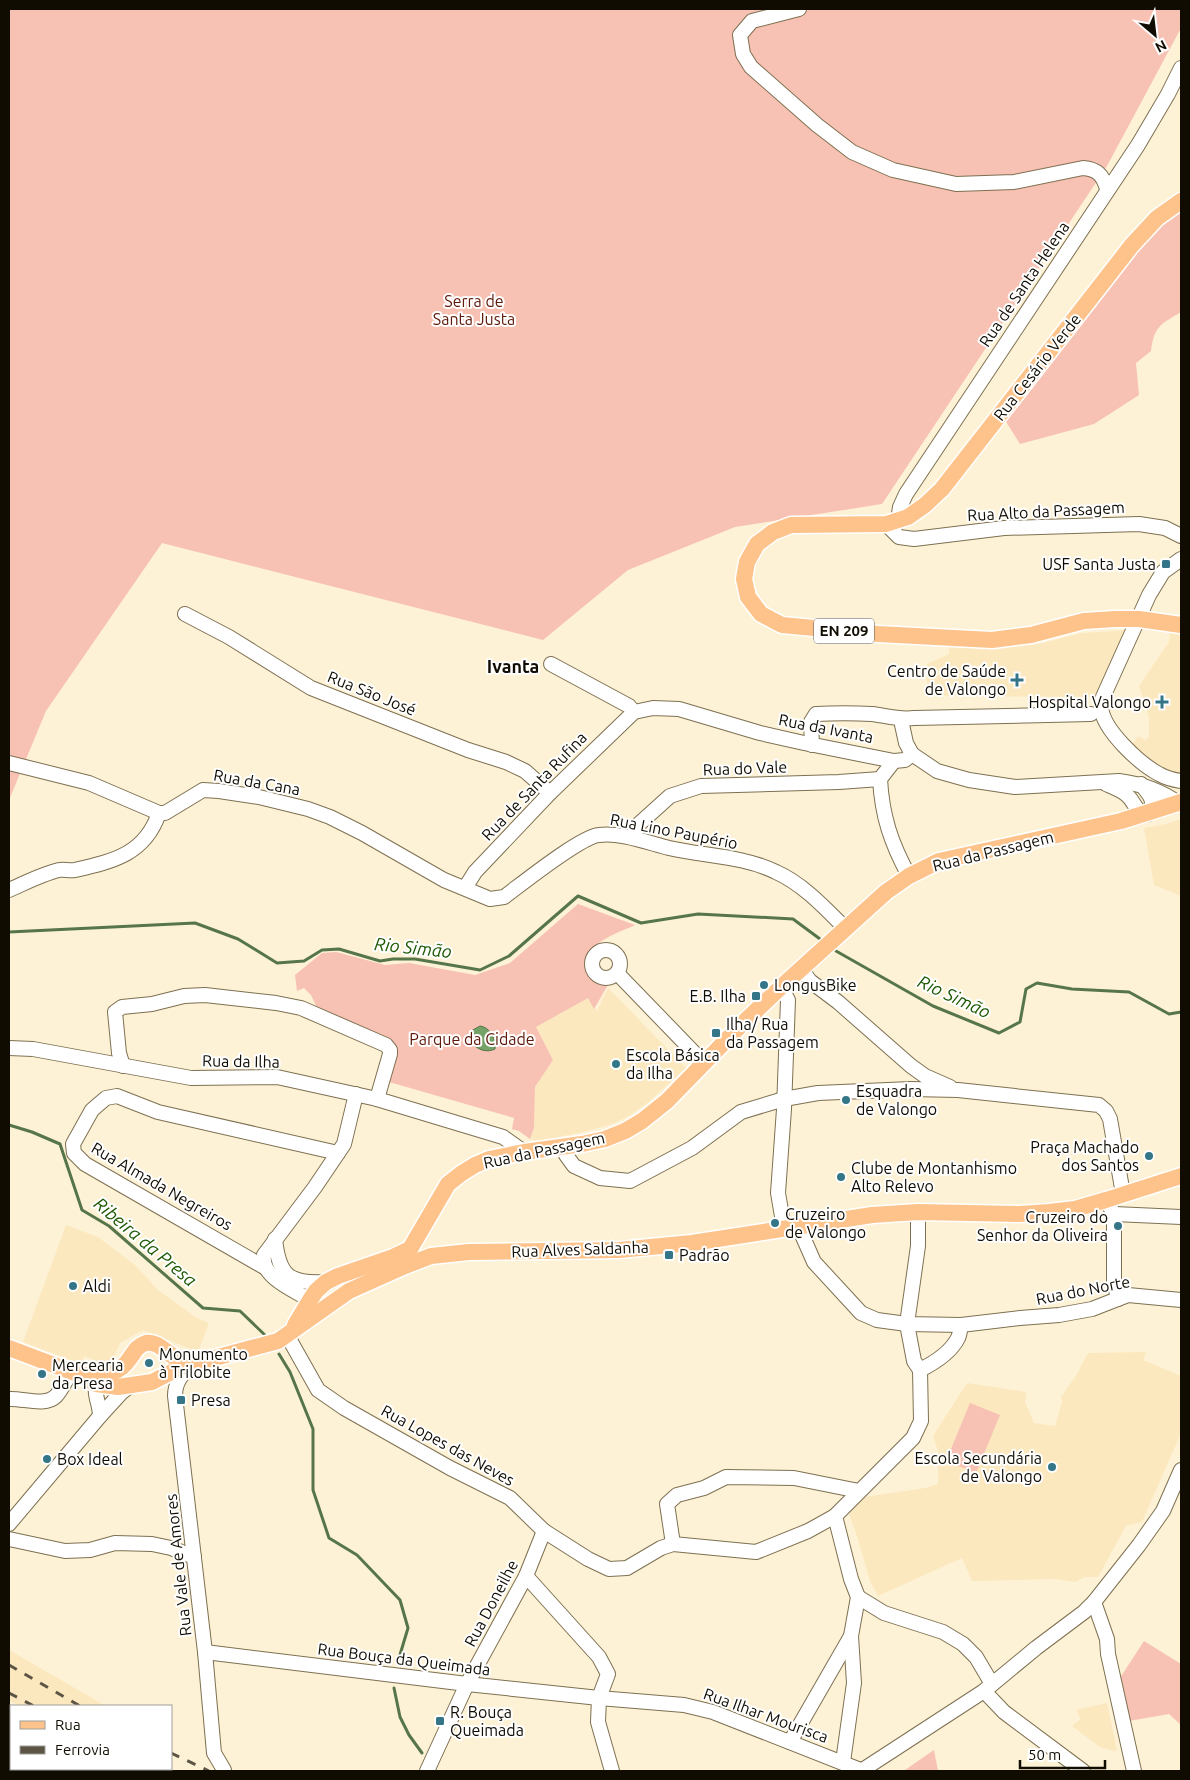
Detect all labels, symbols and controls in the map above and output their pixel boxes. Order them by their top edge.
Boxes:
north arrow [1130,10,1180,60]
text: N [1153,37,1169,56]
street label: Rua de Santa Helena [975,218,1073,350]
park label: Serra de Santa Justa [433,292,515,328]
street label: Rua Cesário Verde [990,310,1084,424]
street label: Rua Alto da Passagem [967,498,1125,524]
place label: USF Santa Justa [1042,555,1156,573]
marker: USF Santa Justa [1160,558,1172,570]
road number: EN 209 [814,618,874,644]
district label: Ivanta [487,656,539,676]
place label: Centro de Saúde de Valongo [887,662,1006,698]
street label: Rua São José [325,667,419,719]
marker: Centro de Saúde de Valongo [1010,673,1024,687]
place label: Hospital Valongo [1029,693,1151,711]
marker: Hospital Valongo [1155,695,1169,709]
street label: Rua da Ivanta [777,710,875,746]
street label: Rua de Santa Rufina [478,728,590,844]
street label: Rua do Vale [702,758,788,778]
street label: Rua da Cana [212,766,302,798]
street label: Rua Lino Paupério [609,810,739,852]
street label: Rua da Passagem [931,827,1055,875]
water label: Rio Simão [374,933,453,961]
water label: Rio Simão [915,971,994,1022]
place label: LongusBike [774,976,857,994]
marker: LongusBike [758,979,770,991]
place label: E.B. Ilha [690,987,746,1005]
marker: E.B. Ilha [750,990,762,1002]
place label: Ilha/ Rua da Passagem [726,1015,819,1051]
marker: Ilha/ Rua da Passagem [710,1027,722,1039]
park label: Parque da Cidade [409,1030,535,1048]
place label: Escola Básica da Ilha [626,1046,720,1082]
street label: Rua da Ilha [202,1051,280,1071]
marker: Escola Básica da Ilha [610,1058,622,1070]
place label: Esquadra de Valongo [856,1082,937,1118]
marker: Esquadra de Valongo [840,1094,852,1106]
street label: Rua da Passagem [482,1128,606,1172]
street label: Rua Almada Negreiros [88,1138,236,1234]
place label: Praça Machado dos Santos [1030,1138,1139,1174]
marker: Praça Machado dos Santos [1143,1150,1155,1162]
place label: Clube de Montanhismo Alto Relevo [851,1159,1017,1195]
marker: Clube de Montanhismo Alto Relevo [835,1171,847,1183]
water label: Ribeira da Presa [90,1193,201,1290]
place label: Cruzeiro de Valongo [785,1205,866,1241]
place label: Cruzeiro do Senhor da Oliveira [977,1208,1108,1244]
marker: Cruzeiro de Valongo [769,1217,781,1229]
marker: Cruzeiro do Senhor da Oliveira [1112,1220,1124,1232]
street label: Rua Alves Saldanha [511,1238,649,1260]
place label: Padrão [679,1246,730,1264]
marker: Padrão [663,1249,675,1261]
street label: Rua do Norte [1035,1272,1131,1308]
place label: Aldi [83,1277,111,1295]
marker: Aldi [67,1280,79,1292]
place label: Monumento à Trilobite [159,1345,248,1381]
place label: Mercearia da Presa [52,1356,123,1392]
marker: Monumento à Trilobite [143,1357,155,1369]
marker: Mercearia da Presa [36,1368,48,1380]
place label: Presa [191,1391,231,1409]
marker: Presa [175,1394,187,1406]
street label: Rua Lopes das Neves [378,1401,518,1489]
place label: Escola Secundária de Valongo [915,1449,1042,1485]
place label: Box Ideal [57,1450,123,1468]
marker: Box Ideal [41,1453,53,1465]
marker: Escola Secundária de Valongo [1046,1461,1058,1473]
street label: Rua Vale de Amores [162,1493,194,1637]
street label: Rua Doneilhe [461,1557,521,1649]
street label: Rua Bouça da Queimada [317,1639,491,1679]
street label: Rua Ilhar Mourisca [701,1684,831,1746]
place label: R. Bouça Queimada [450,1703,524,1739]
legend [10,1705,172,1770]
marker: R. Bouça Queimada [434,1715,446,1727]
text: Rua [55,1716,81,1733]
scale bar [1020,1738,1105,1770]
text: Ferrovia [55,1741,110,1758]
text: 50 m [1028,1746,1061,1763]

